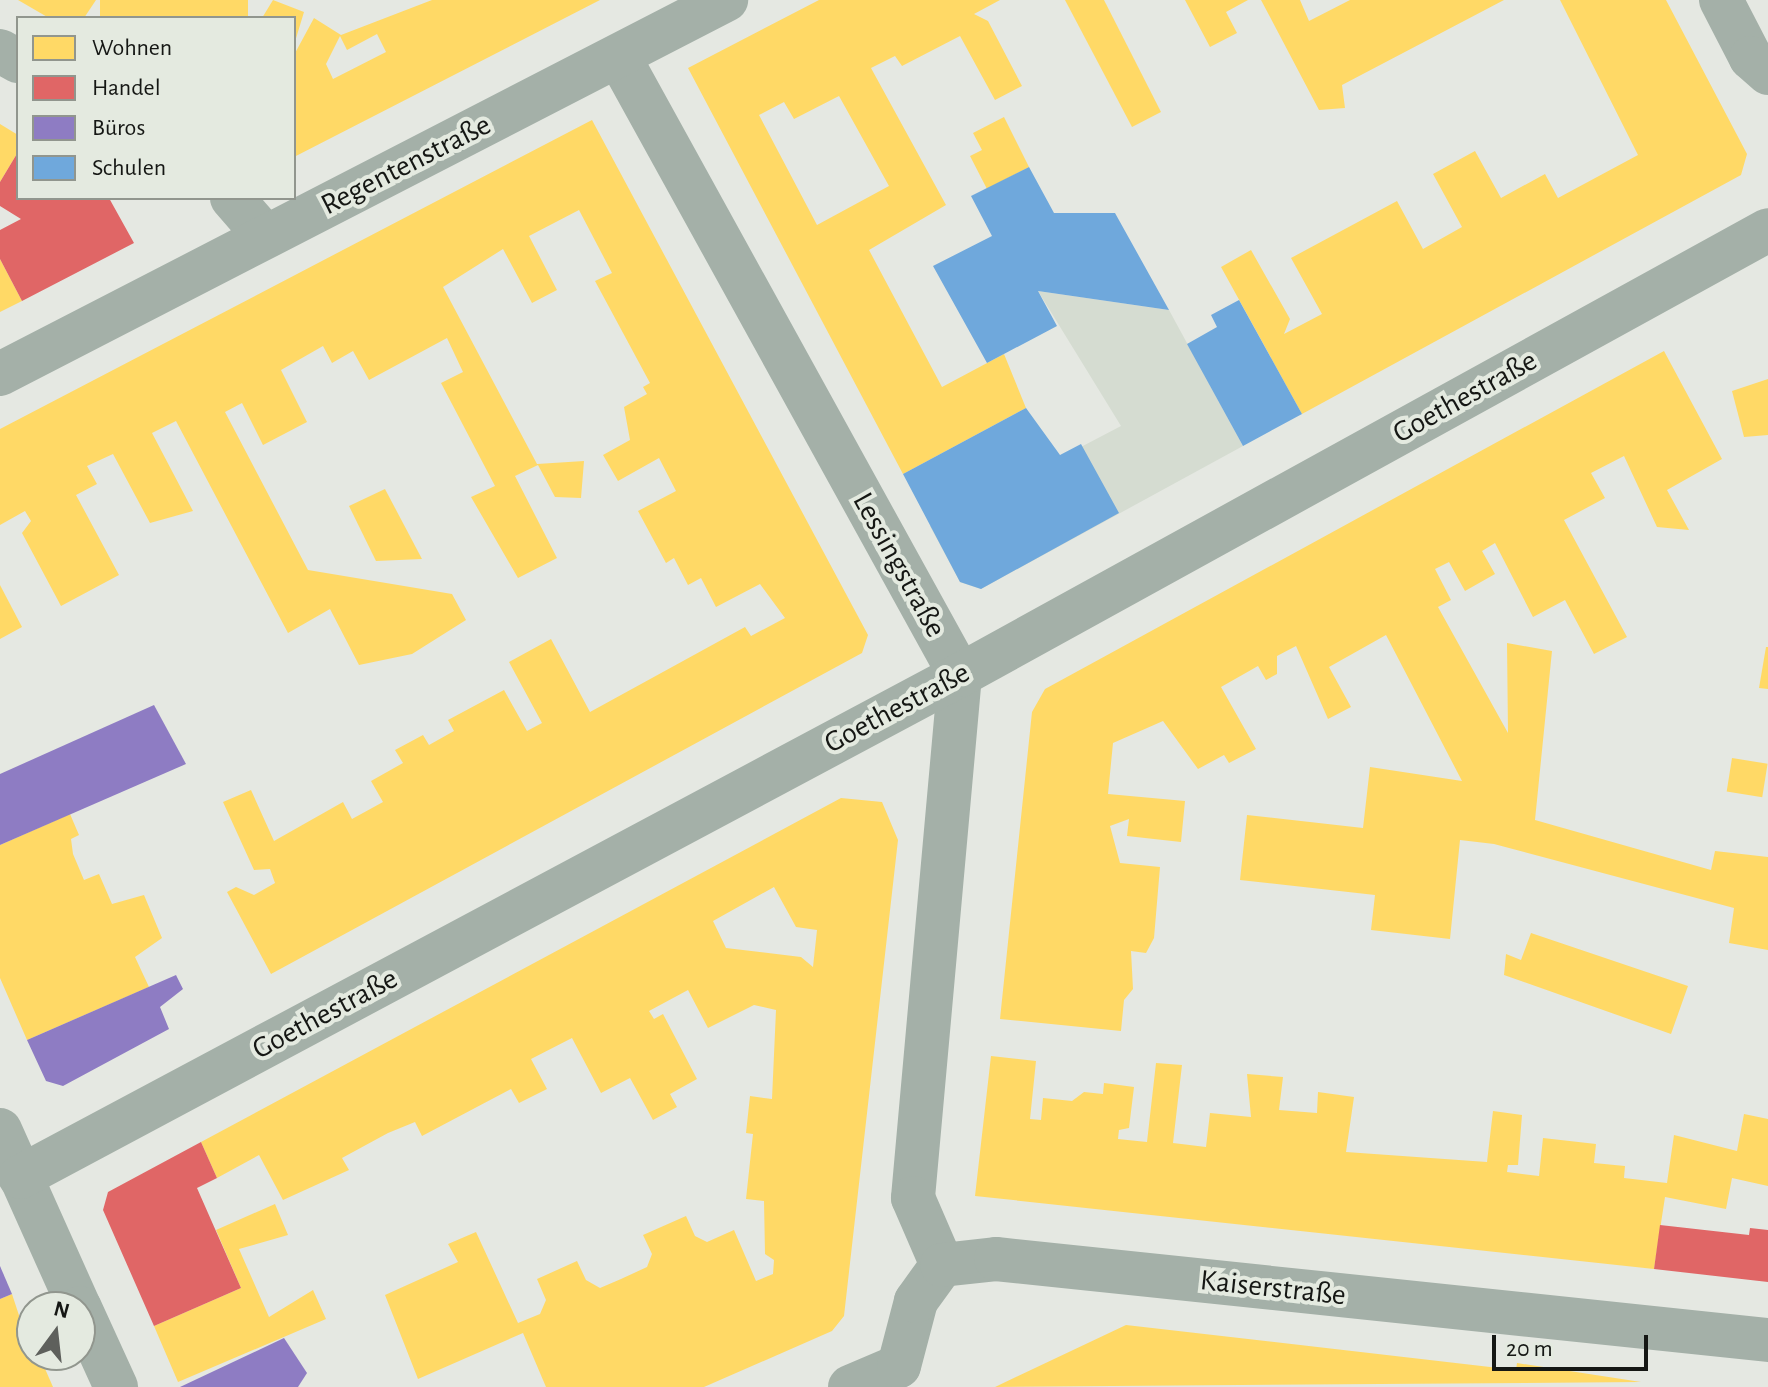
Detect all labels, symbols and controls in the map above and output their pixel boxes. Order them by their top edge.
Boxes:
legend [16,16,296,200]
text: Wohnen [92,36,172,60]
text: Handel [92,76,161,100]
street label: Regentenstraße [315,107,497,223]
text: Büros [92,116,145,140]
text: Schulen [92,156,166,180]
street label: Goethestraße [1387,343,1543,451]
street label: Lessingstraße [845,486,953,644]
street label: Goethestraße [818,655,976,761]
street label: Goethestraße [246,961,404,1067]
street label: Kaiserstraße [1198,1262,1348,1314]
north arrow [16,1291,96,1371]
text: N [51,1297,72,1322]
scale bar [1496,1319,1652,1369]
text: 20 m [1506,1337,1553,1361]

